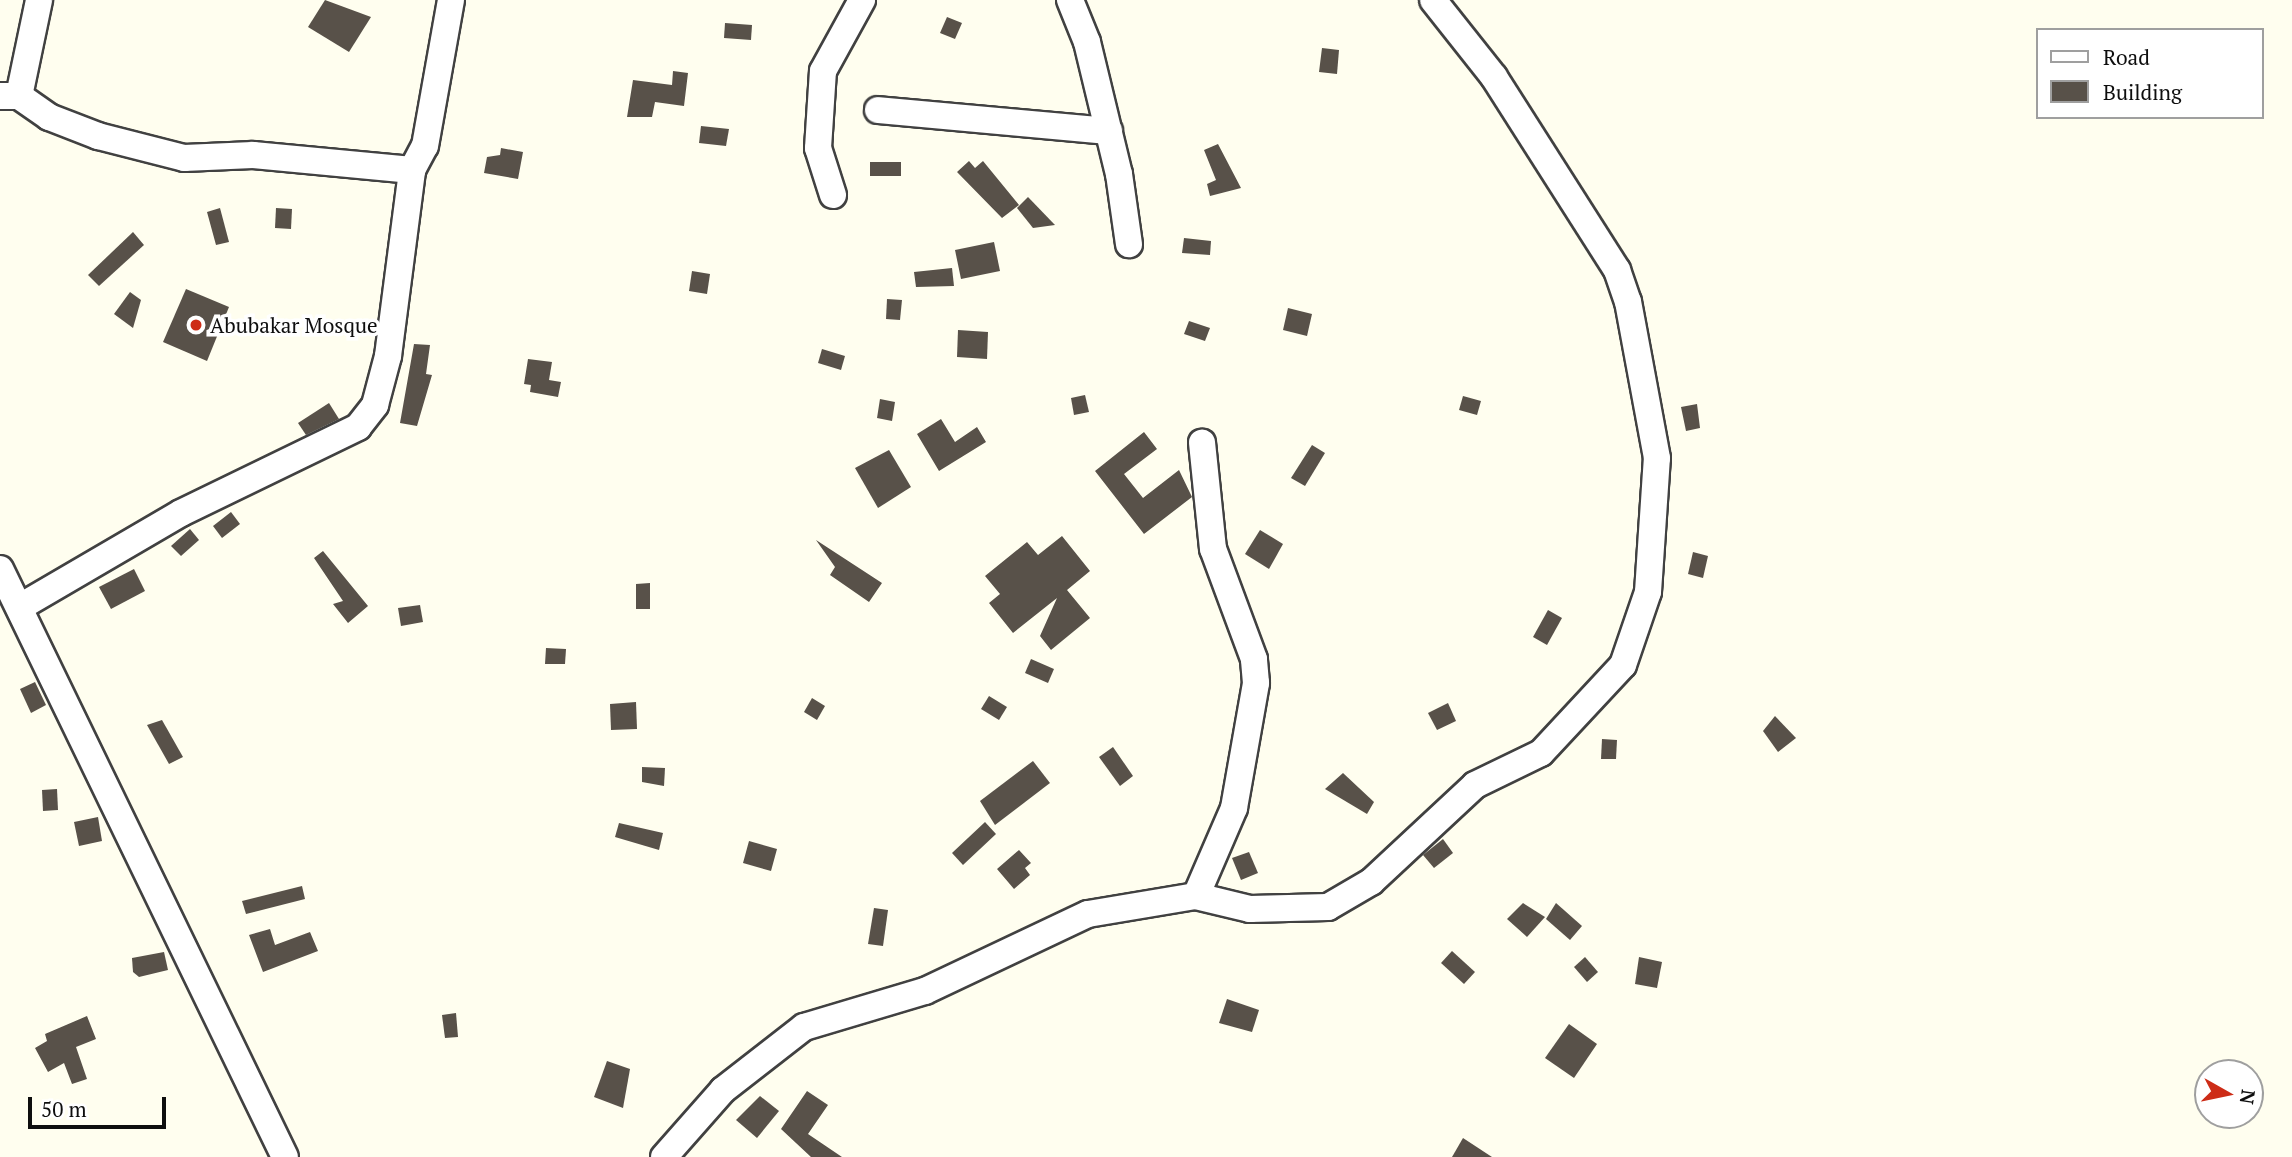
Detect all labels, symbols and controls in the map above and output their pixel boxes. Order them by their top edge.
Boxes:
legend [2036,28,2264,119]
text: Road [2103,43,2150,71]
text: Building [2103,78,2182,106]
place label: Abubakar Mosque [210,312,378,338]
marker: Abubakar Mosque [188,317,204,333]
north arrow [2194,1059,2264,1129]
scale bar [32,1084,170,1128]
text: N [2235,1088,2262,1106]
text: 50 m [41,1095,87,1123]

